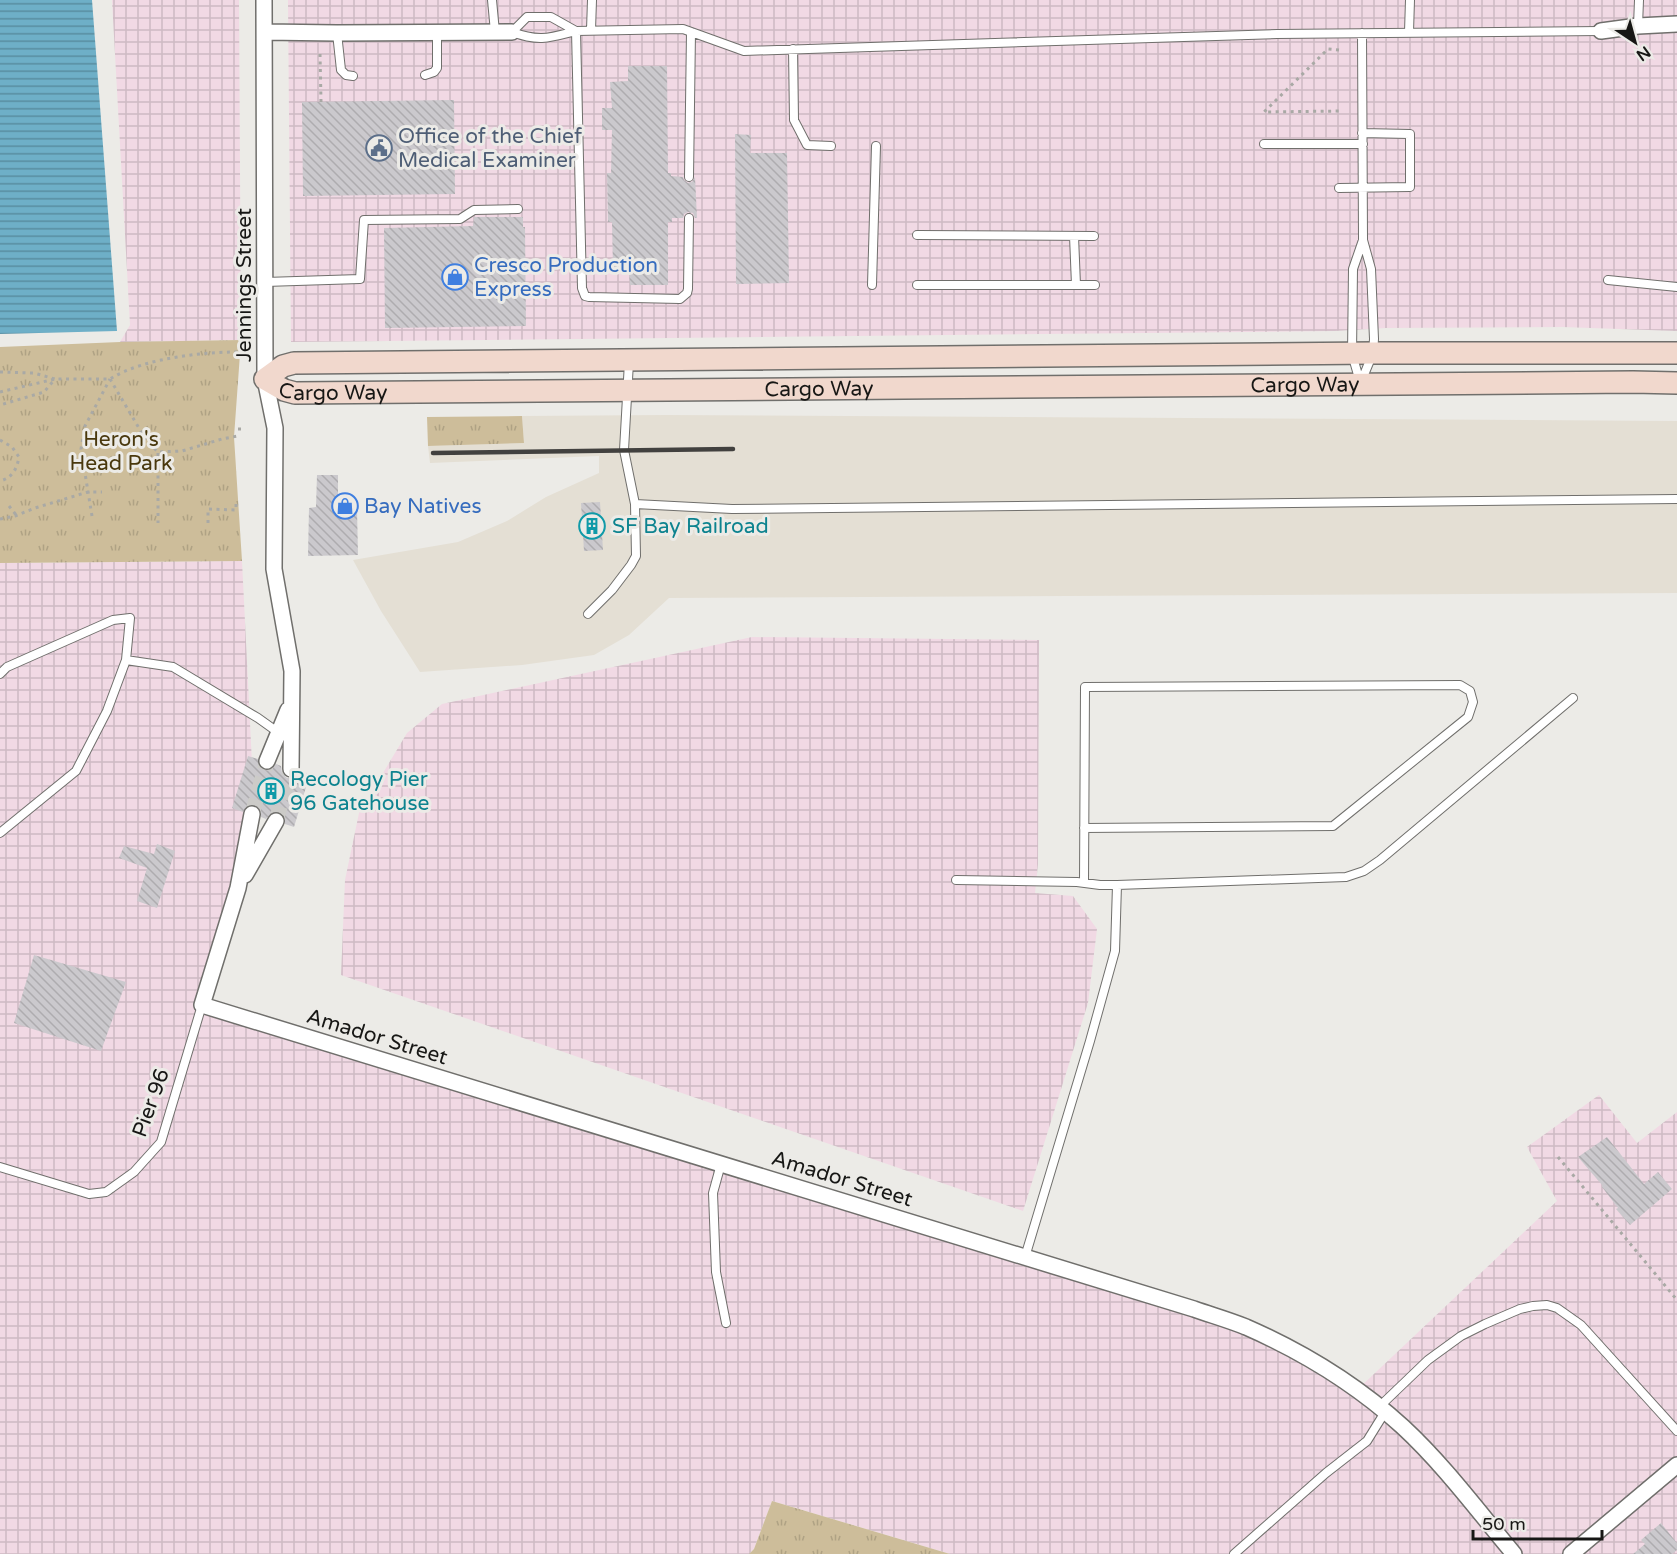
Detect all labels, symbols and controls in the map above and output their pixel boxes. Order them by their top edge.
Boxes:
north arrow [1605,12,1665,72]
text: N [1632,41,1654,65]
place label: Office of the Chief Medical Examiner [398,124,582,173]
public building icon: Office of the Chief Medical Examiner [364,133,394,163]
street label: Jennings Street [232,208,257,362]
place label: Cresco Production Express [474,253,658,302]
shop icon: Cresco Production Express [440,262,470,292]
street label: Cargo Way [1250,372,1360,398]
street label: Cargo Way [764,376,874,402]
street label: Cargo Way [276,377,388,406]
park label: Heron's Head Park [70,427,172,476]
shop icon: Bay Natives [330,491,360,521]
place label: Bay Natives [364,494,482,519]
building icon: SF Bay Railroad [577,511,607,541]
place label: SF Bay Railroad [612,514,769,539]
place label: Recology Pier 96 Gatehouse [290,767,429,816]
building icon: Recology Pier 96 Gatehouse [256,776,286,806]
street label: Amador Street [303,1004,451,1070]
street label: Pier 96 [127,1065,175,1141]
street label: Amador Street [768,1146,916,1212]
scale bar [1473,1503,1602,1541]
text: 50 m [1482,1513,1526,1535]

